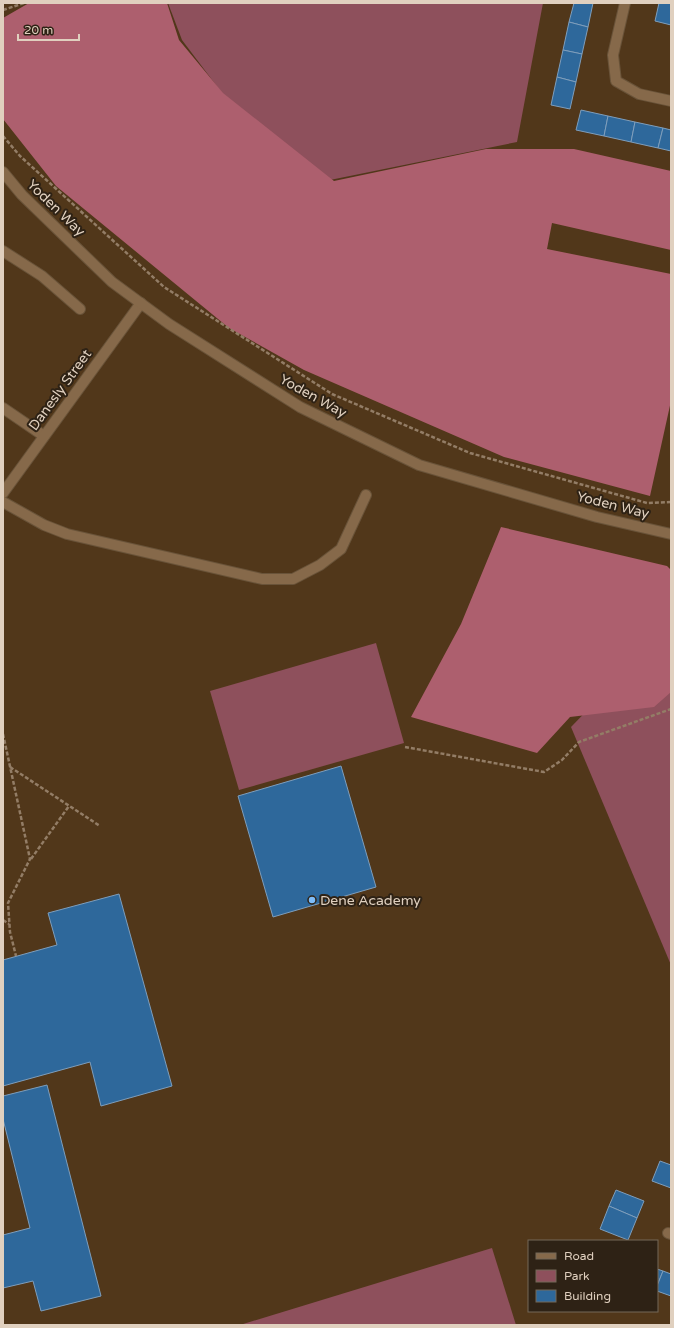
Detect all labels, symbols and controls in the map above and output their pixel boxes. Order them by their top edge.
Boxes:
scale bar [18,16,79,42]
text: 20 m [24,23,53,37]
street label: Yoden Way [23,176,89,240]
street label: Danesly Street [25,346,95,434]
street label: Yoden Way [276,371,350,422]
street label: Yoden Way [575,488,652,522]
place label: Dene Academy [320,892,421,909]
marker: Dene Academy [307,895,317,905]
legend [528,1240,658,1312]
text: Road [564,1249,594,1263]
text: Park [564,1269,590,1283]
text: Building [564,1289,611,1303]

